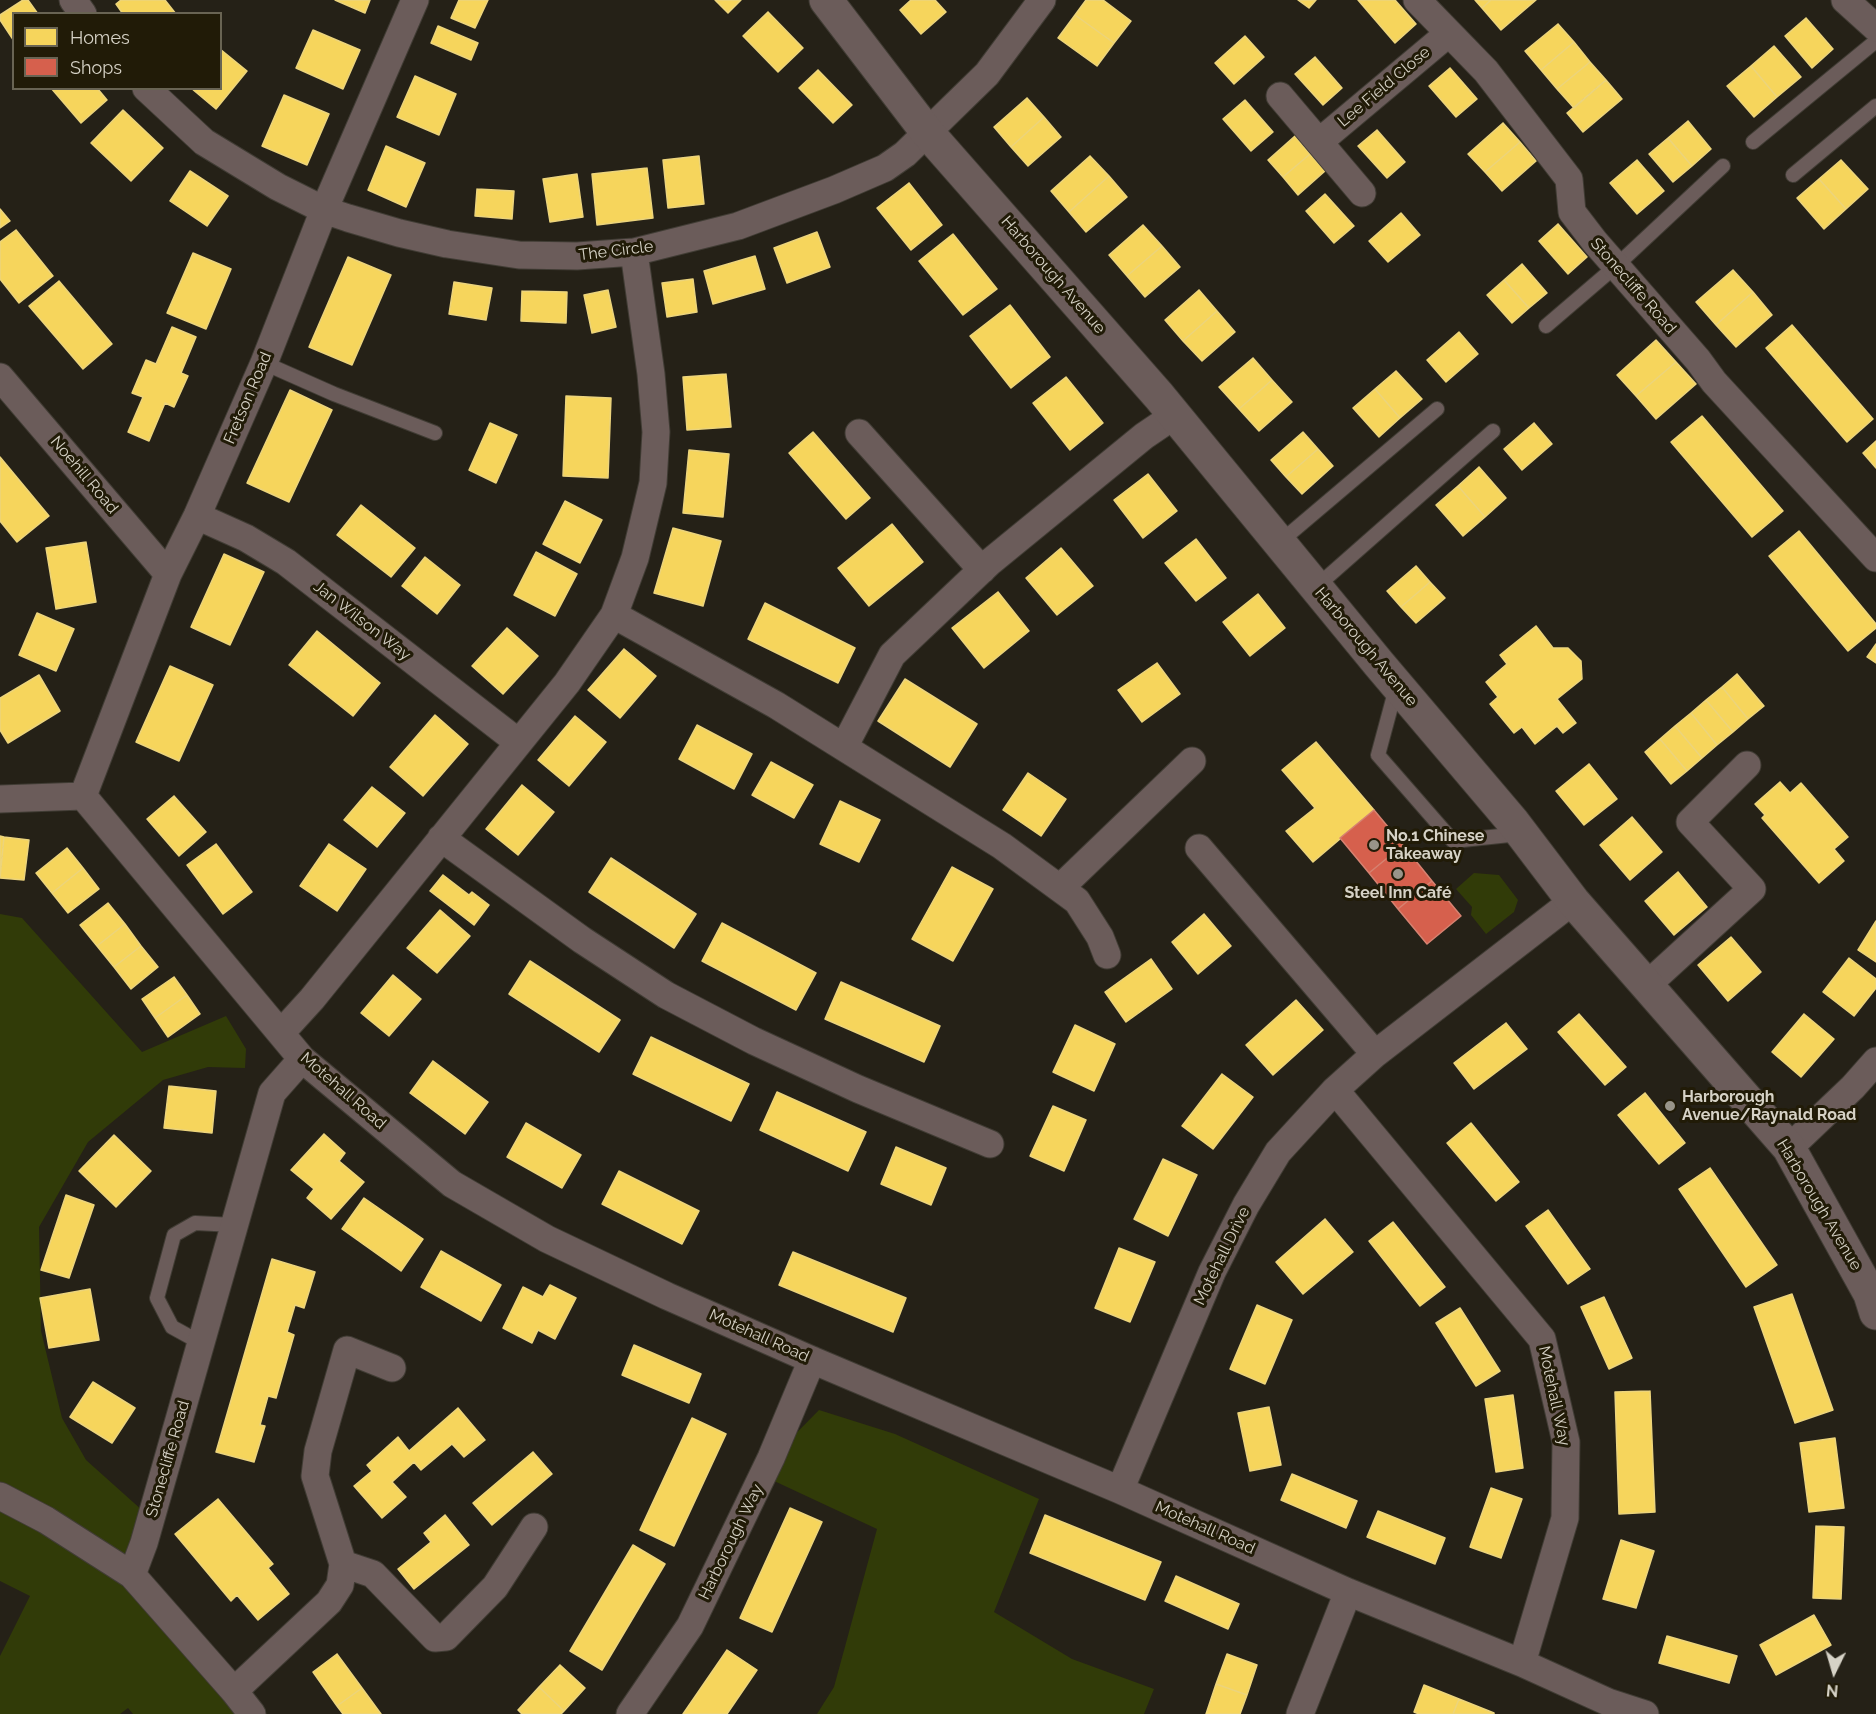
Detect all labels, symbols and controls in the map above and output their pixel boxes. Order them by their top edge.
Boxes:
legend [12,12,222,90]
text: Homes [70,27,130,48]
street label: Lee Field Close [1334,43,1434,131]
text: Shops [70,57,122,78]
street label: Harborough Avenue [997,212,1109,338]
street label: Stonecliffe Road [1586,234,1680,338]
street label: The Circle [578,237,654,265]
street label: Fretson Road [220,349,276,447]
street label: Noehill Road [46,432,122,518]
street label: Jan Wilson Way [310,577,414,665]
street label: Harborough Avenue [1311,584,1421,710]
place label: No.1 Chinese Takeaway [1386,826,1484,864]
marker: No.1 Chinese Takeaway [1367,838,1381,852]
marker: Steel Inn Café [1391,867,1405,881]
place label: Steel Inn Café [1345,883,1451,903]
street label: Motehall Road [296,1049,390,1133]
place label: Harborough Avenue/Raynald Road [1682,1087,1856,1125]
marker: Harborough Avenue/Raynald Road [1663,1099,1677,1113]
street label: Harborough Avenue [1772,1136,1866,1274]
street label: Motehall Drive [1190,1204,1254,1308]
street label: Motehall Road [706,1305,812,1367]
street label: Motehall Way [1534,1344,1574,1448]
street label: Stonecliffe Road [142,1398,194,1520]
street label: Harborough Way [695,1481,767,1603]
street label: Motehall Road [1152,1497,1258,1559]
north arrow [1804,1642,1864,1702]
text: N [1825,1680,1839,1700]

